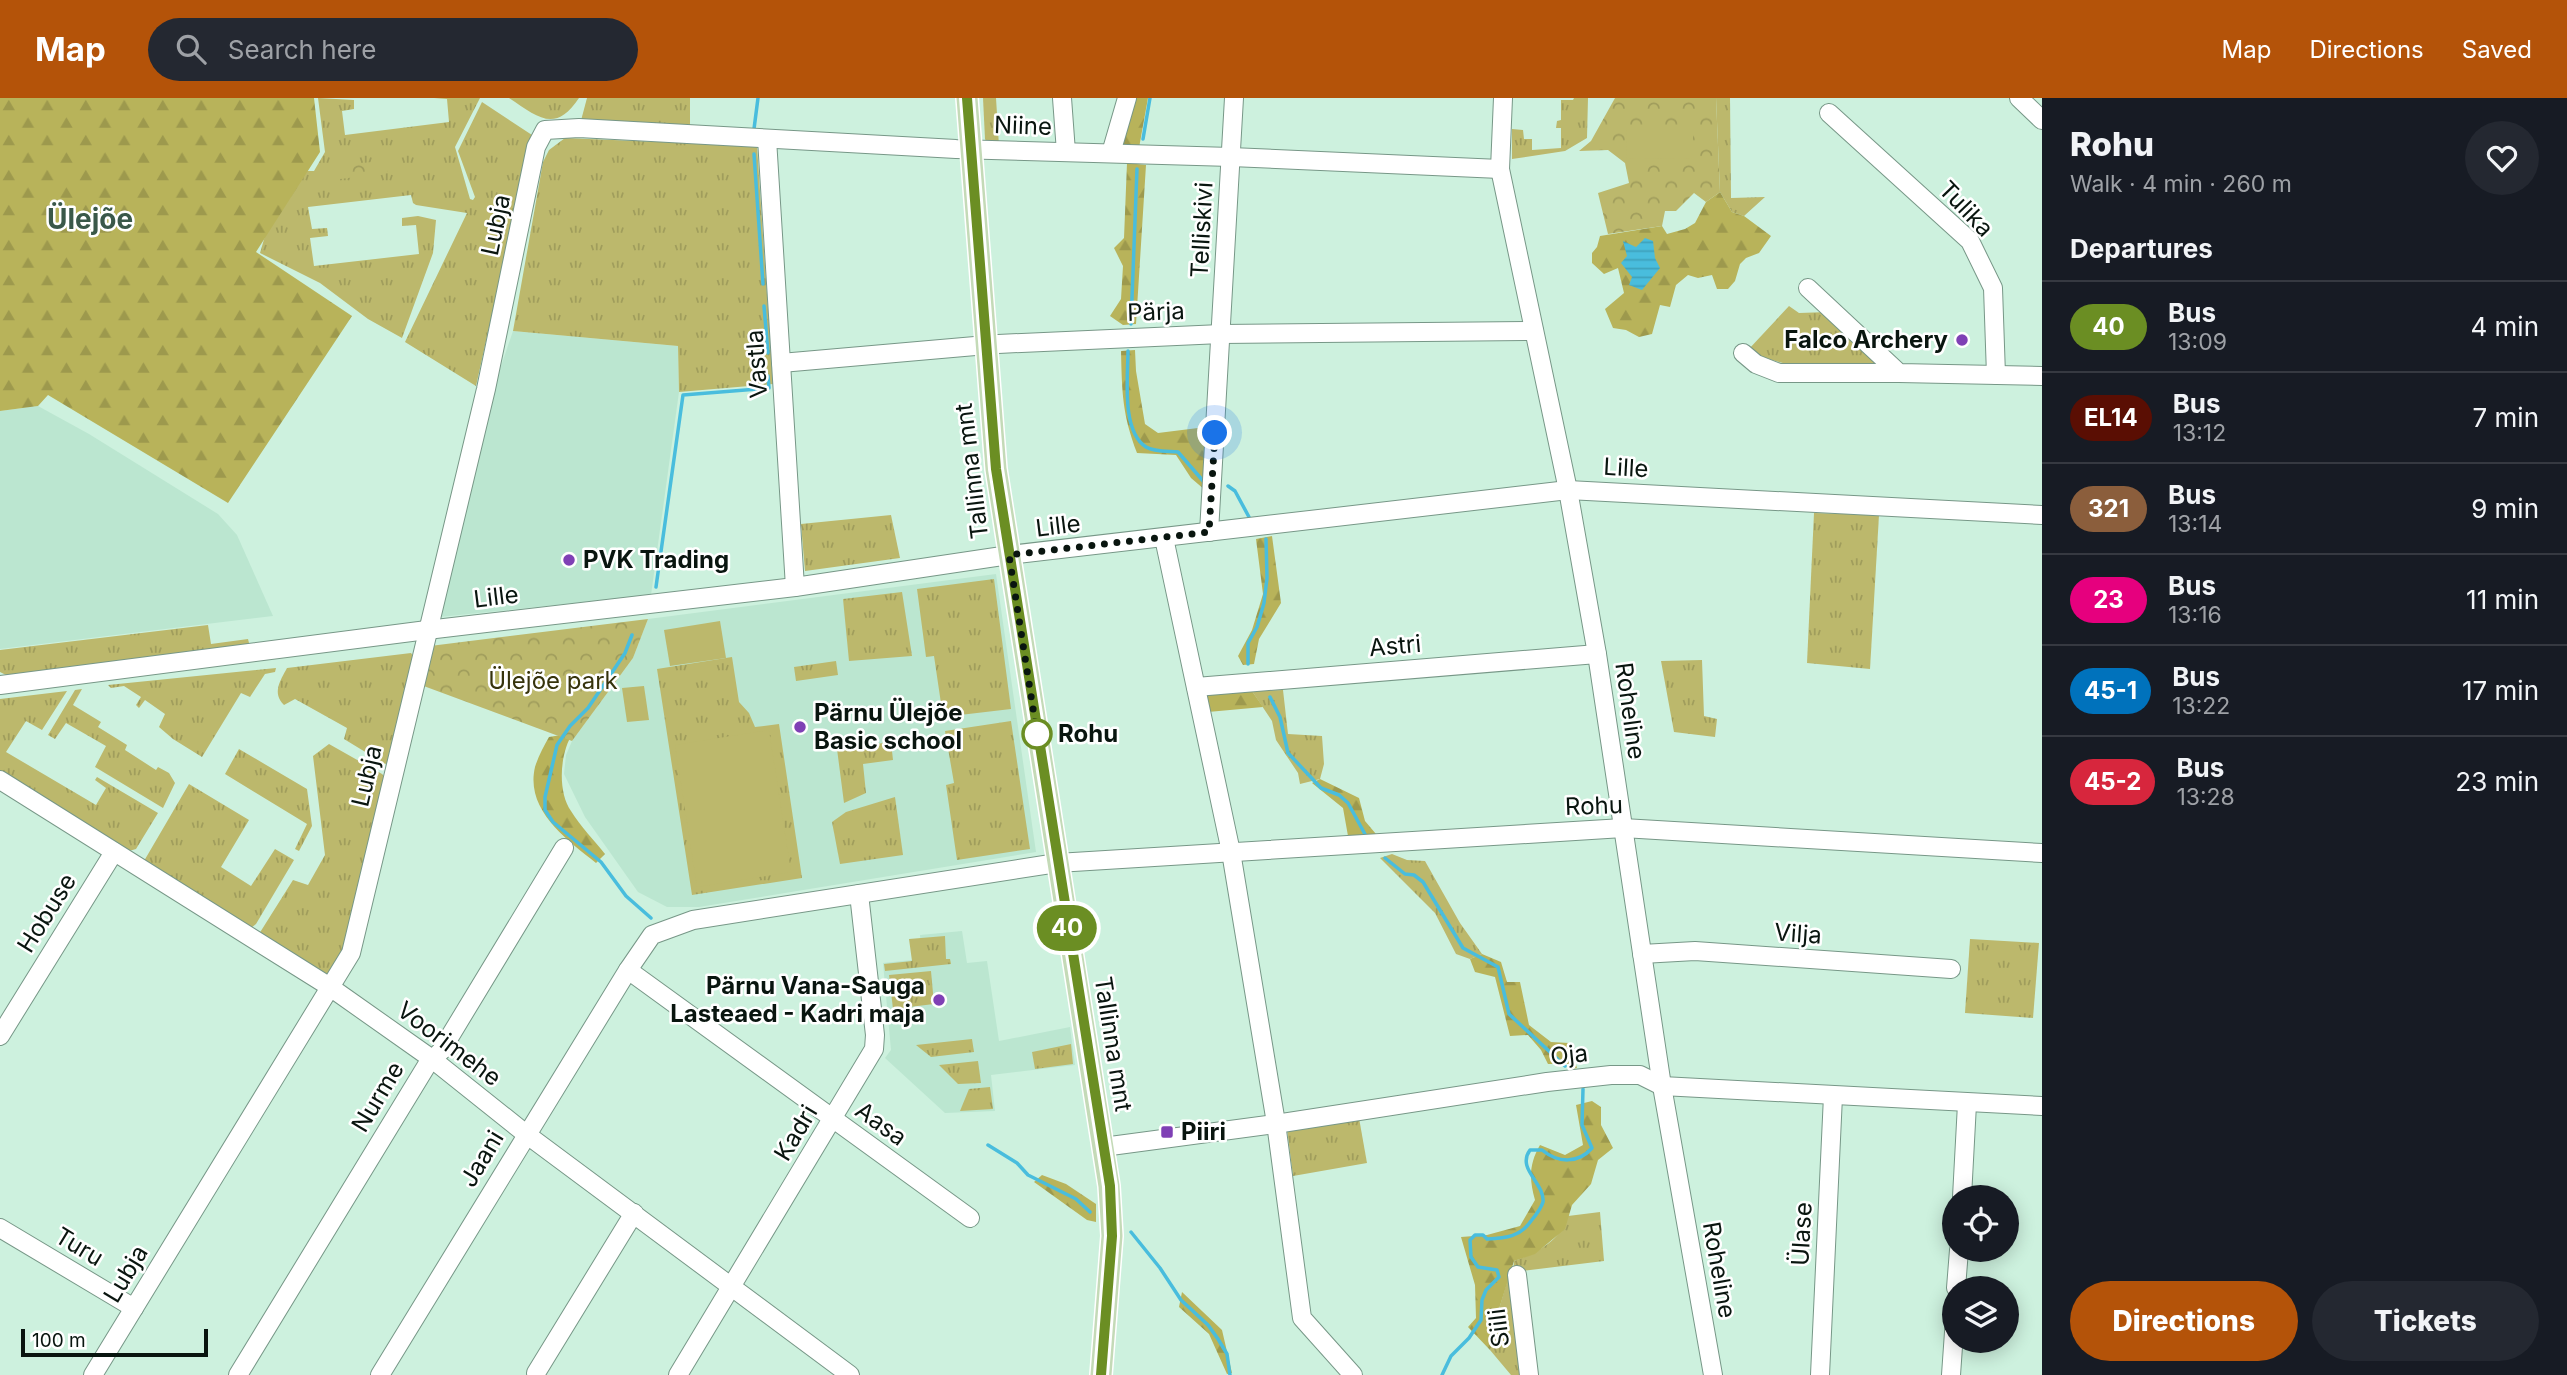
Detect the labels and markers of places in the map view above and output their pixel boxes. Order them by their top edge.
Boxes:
place label: Falco Archery [1784,325,1949,354]
marker: Falco Archery [1954,332,1970,348]
place label: PVK Trading [583,545,729,574]
marker: PVK Trading [561,552,577,568]
place label: Pärnu Ülejõe Basic school [814,697,963,755]
marker: Pärnu Ülejõe Basic school [792,719,808,735]
marker: Rohu [1022,719,1052,749]
place label: Rohu [1058,719,1118,748]
place label: Pärnu Vana-Sauga Lasteaed - Kadri maja [670,971,925,1028]
marker: Pärnu Vana-Sauga Lasteaed - Kadri maja [931,992,947,1008]
place label: Piiri [1181,1117,1226,1146]
marker: Piiri [1159,1124,1175,1140]

